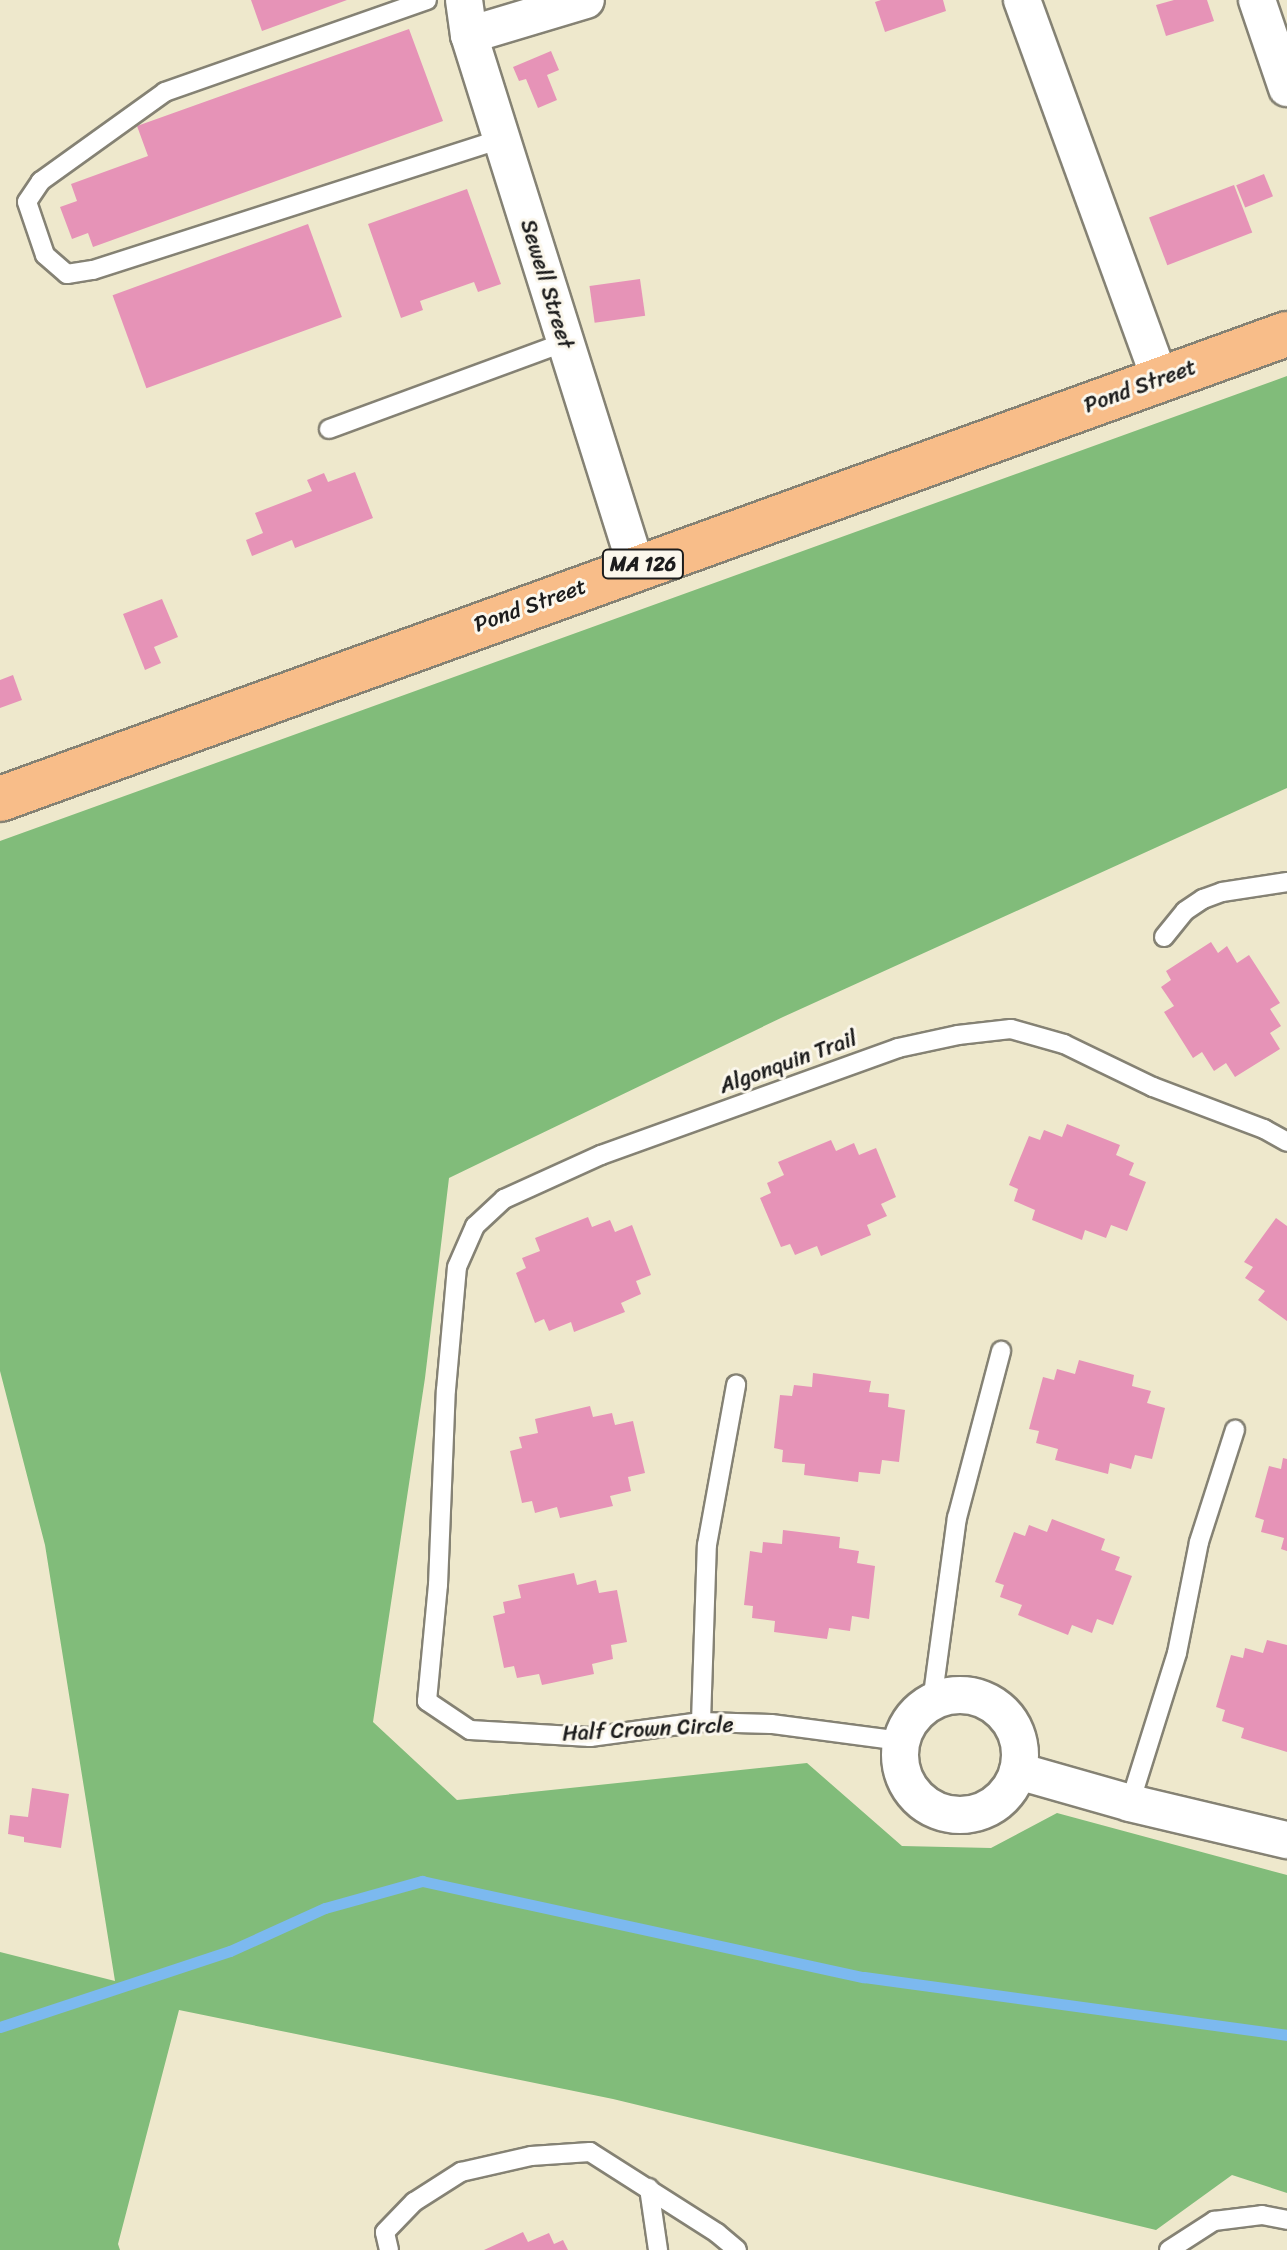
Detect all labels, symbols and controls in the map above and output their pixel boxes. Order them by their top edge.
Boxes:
street label: Sewell Street [515,216,579,352]
street label: Pond Street [1080,353,1200,419]
road number: MA 126 [601,548,685,580]
street label: Pond Street [470,572,590,638]
street label: Algonquin Trail [716,1025,860,1099]
street label: Half Crown Circle [561,1711,735,1747]

